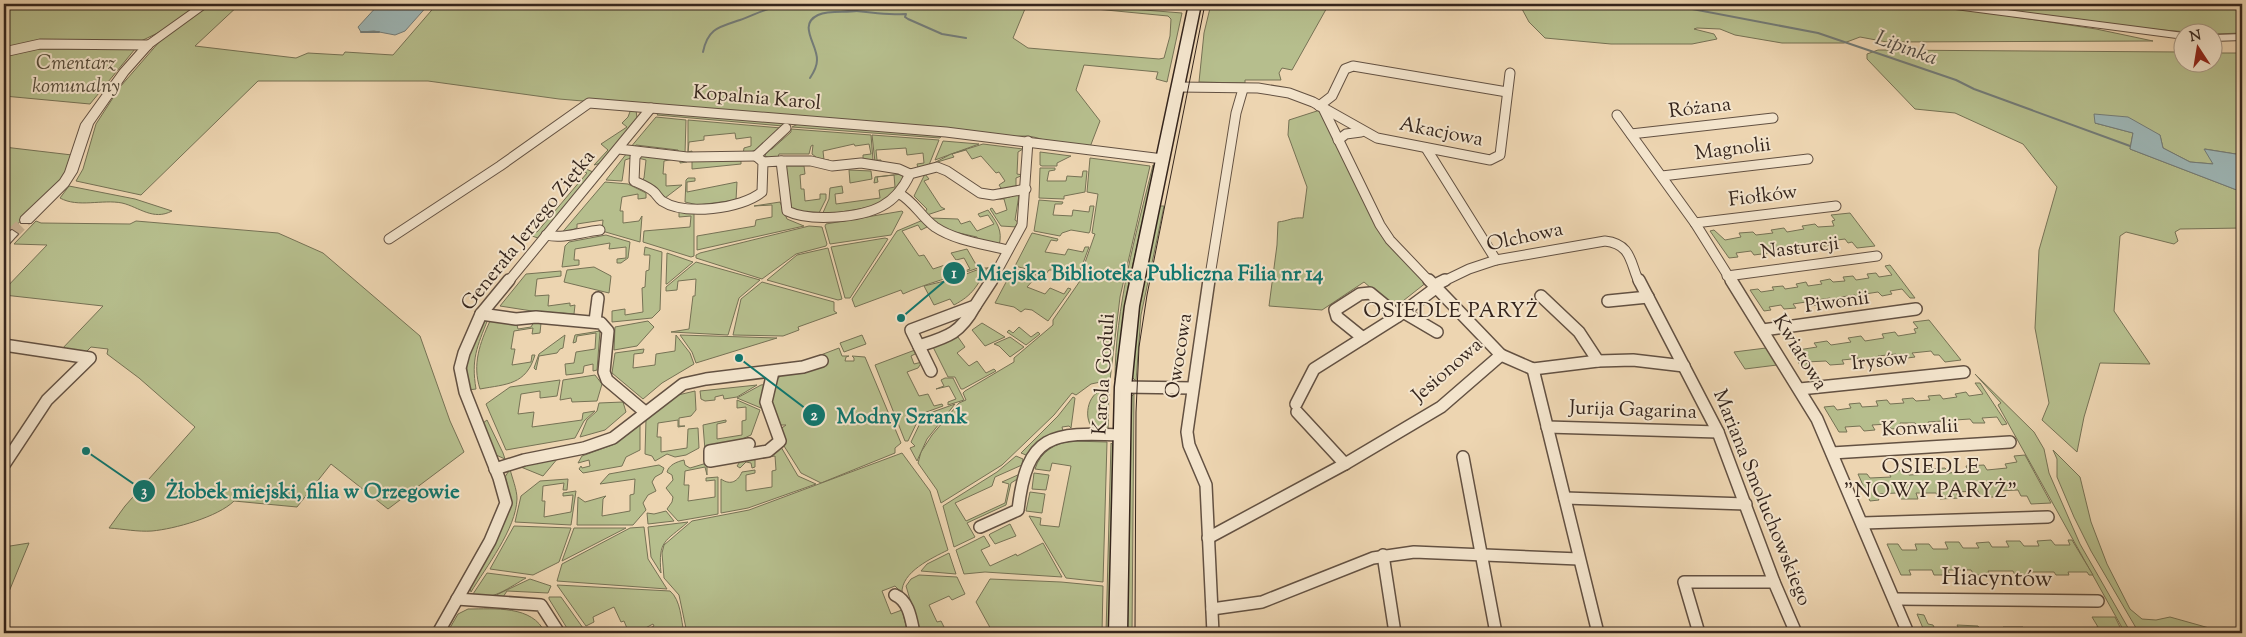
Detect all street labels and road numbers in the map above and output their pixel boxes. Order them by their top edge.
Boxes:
street label: Kopalnia Karol [692,79,823,119]
street label: Różana [1667,91,1733,127]
street label: Akacjowa [1396,111,1486,155]
street label: Magnolii [1693,131,1773,169]
street label: Generała Jerzego Ziętka [455,144,603,318]
street label: Fiołków [1727,178,1799,216]
street label: Olchowa [1484,216,1566,260]
street label: Nasturcji [1759,230,1841,268]
street label: Piwonii [1803,284,1872,322]
street label: Kwiatowa [1764,310,1834,396]
street label: Owocowa [1159,311,1201,401]
street label: Karola Goduli [1086,312,1124,436]
street label: Jesionowa [1405,332,1490,411]
street label: Irysów [1850,345,1910,379]
street label: Mariana Smoluchowskiego [1704,385,1818,611]
street label: Jurija Gagarina [1568,394,1697,428]
street label: Konwalii [1881,412,1959,445]
street label: Hiacyntów [1941,561,2053,597]

